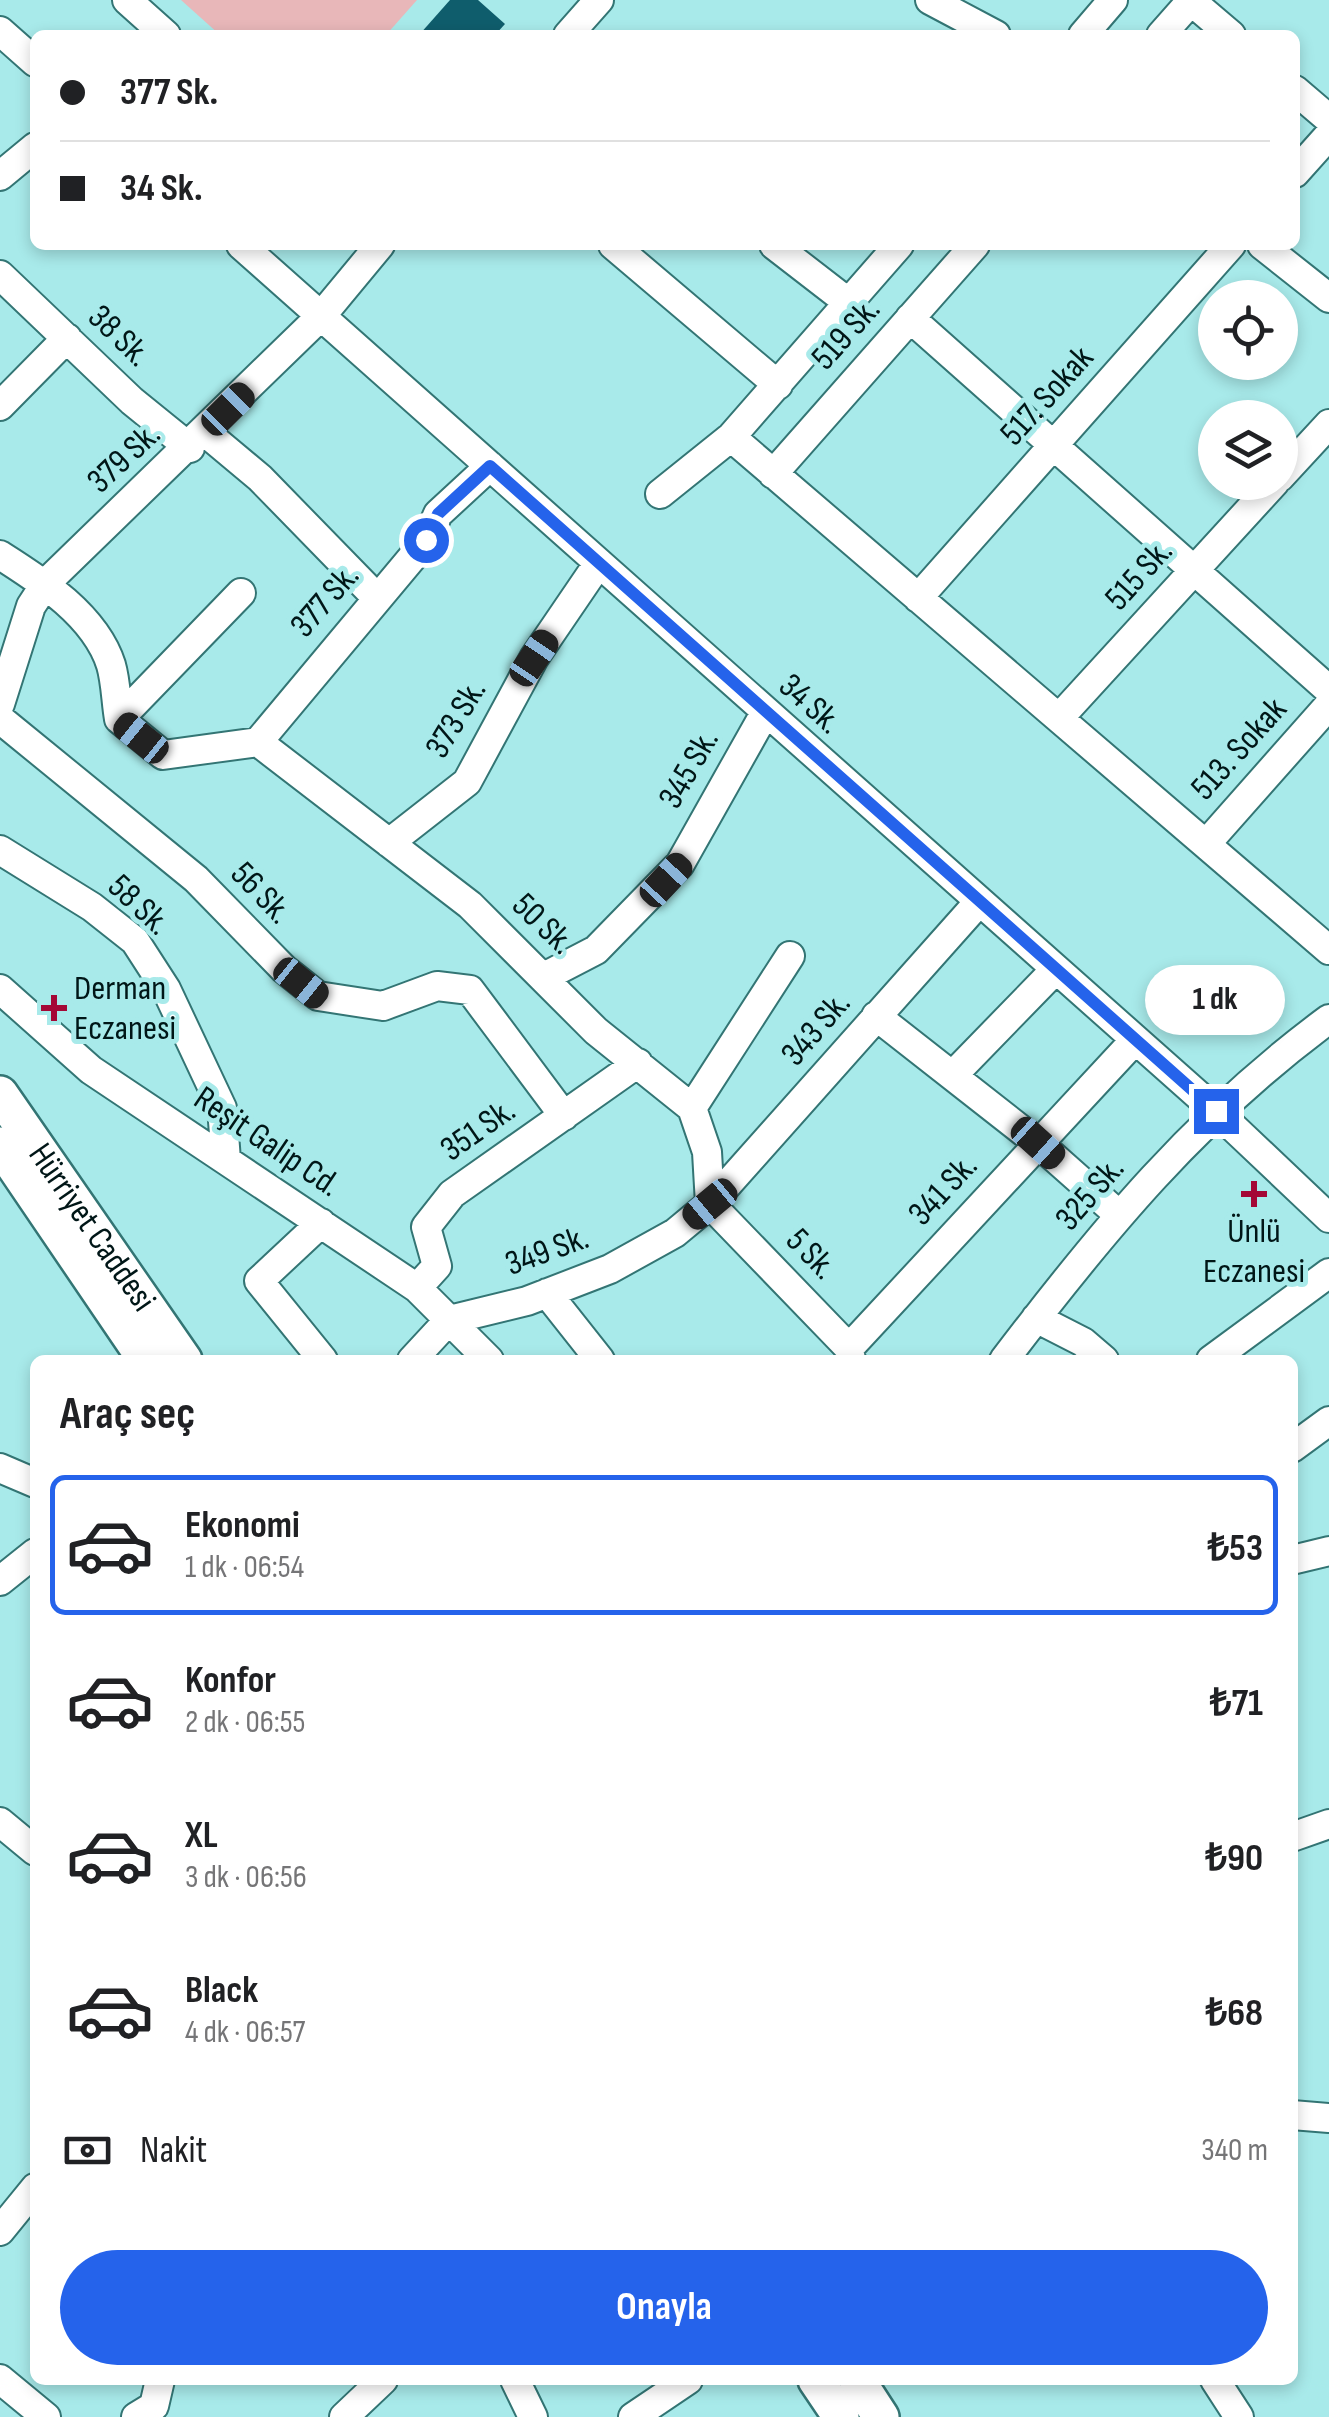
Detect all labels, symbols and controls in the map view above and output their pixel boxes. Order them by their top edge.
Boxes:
text: 377 Sk. [120,70,218,115]
text: 34 Sk. [120,166,203,211]
map controls [1198,280,1298,500]
button: locate [1198,280,1298,380]
street label: 519 Sk. [802,289,890,379]
street label: 38 Sk. [79,296,159,376]
street label: 517. Sokak [991,337,1103,455]
car [196,377,260,441]
button: layers [1198,400,1298,500]
street label: 379 Sk. [78,413,170,503]
route start [404,518,449,563]
street label: 515 Sk. [1096,531,1182,619]
street label: 377 Sk. [281,555,369,647]
car [505,625,563,691]
street label: 34 Sk. [770,665,850,743]
street label: 373 Sk. [416,672,496,766]
street label: 513. Sokak [1182,689,1296,809]
car [108,707,174,769]
street label: 345 Sk. [649,722,729,816]
car [635,848,697,912]
street label: 56 Sk. [221,853,301,933]
street label: 58 Sk. [99,865,179,945]
street label: 50 Sk. [503,884,583,964]
car [268,952,334,1014]
callout: 1 dk [1146,966,1286,1036]
place label: Derman Eczanesi [74,967,176,1050]
text: 1 dk [1193,980,1238,1019]
street label: 343 Sk. [772,983,860,1075]
marker: Derman Eczanesi [43,997,65,1019]
street label: Reşit Galip Cd. [186,1077,348,1207]
street label: 351 Sk. [432,1089,524,1171]
route end [1194,1089,1239,1134]
car [1006,1112,1070,1174]
street label: Hürriyet Caddesi [19,1135,165,1320]
street label: 341 Sk. [899,1145,987,1235]
street label: 325 Sk. [1046,1148,1134,1240]
car [677,1173,743,1235]
marker: Ünlü Eczanesi [1243,1183,1265,1205]
place label: Ünlü Eczanesi [1203,1210,1305,1293]
street label: 349 Sk. [499,1216,595,1286]
street label: 5 Sk. [777,1219,845,1289]
text: Araç seç [60,1387,195,1442]
icon: car [65,1500,155,1590]
text: Ekonomi [185,1503,300,1548]
text: ₺53 [1208,1526,1263,1571]
text: 1 dk · 06:54 [185,1548,304,1587]
icon: car [65,1655,155,1745]
text: Konfor [185,1658,276,1703]
text: ₺71 [1210,1681,1263,1726]
text: 2 dk · 06:55 [185,1703,305,1742]
icon: car [65,1810,155,1900]
text: XL [185,1813,218,1858]
text: ₺90 [1205,1836,1263,1881]
text: 3 dk · 06:56 [185,1858,307,1897]
icon: car [65,1965,155,2055]
text: Black [185,1968,258,2013]
text: ₺68 [1205,1991,1263,2036]
text: 4 dk · 06:57 [185,2013,305,2052]
icon: cash [60,2123,115,2178]
text: Nakit [140,2128,207,2173]
text: 340 m [1201,2131,1268,2170]
button: Onayla [60,2250,1268,2365]

